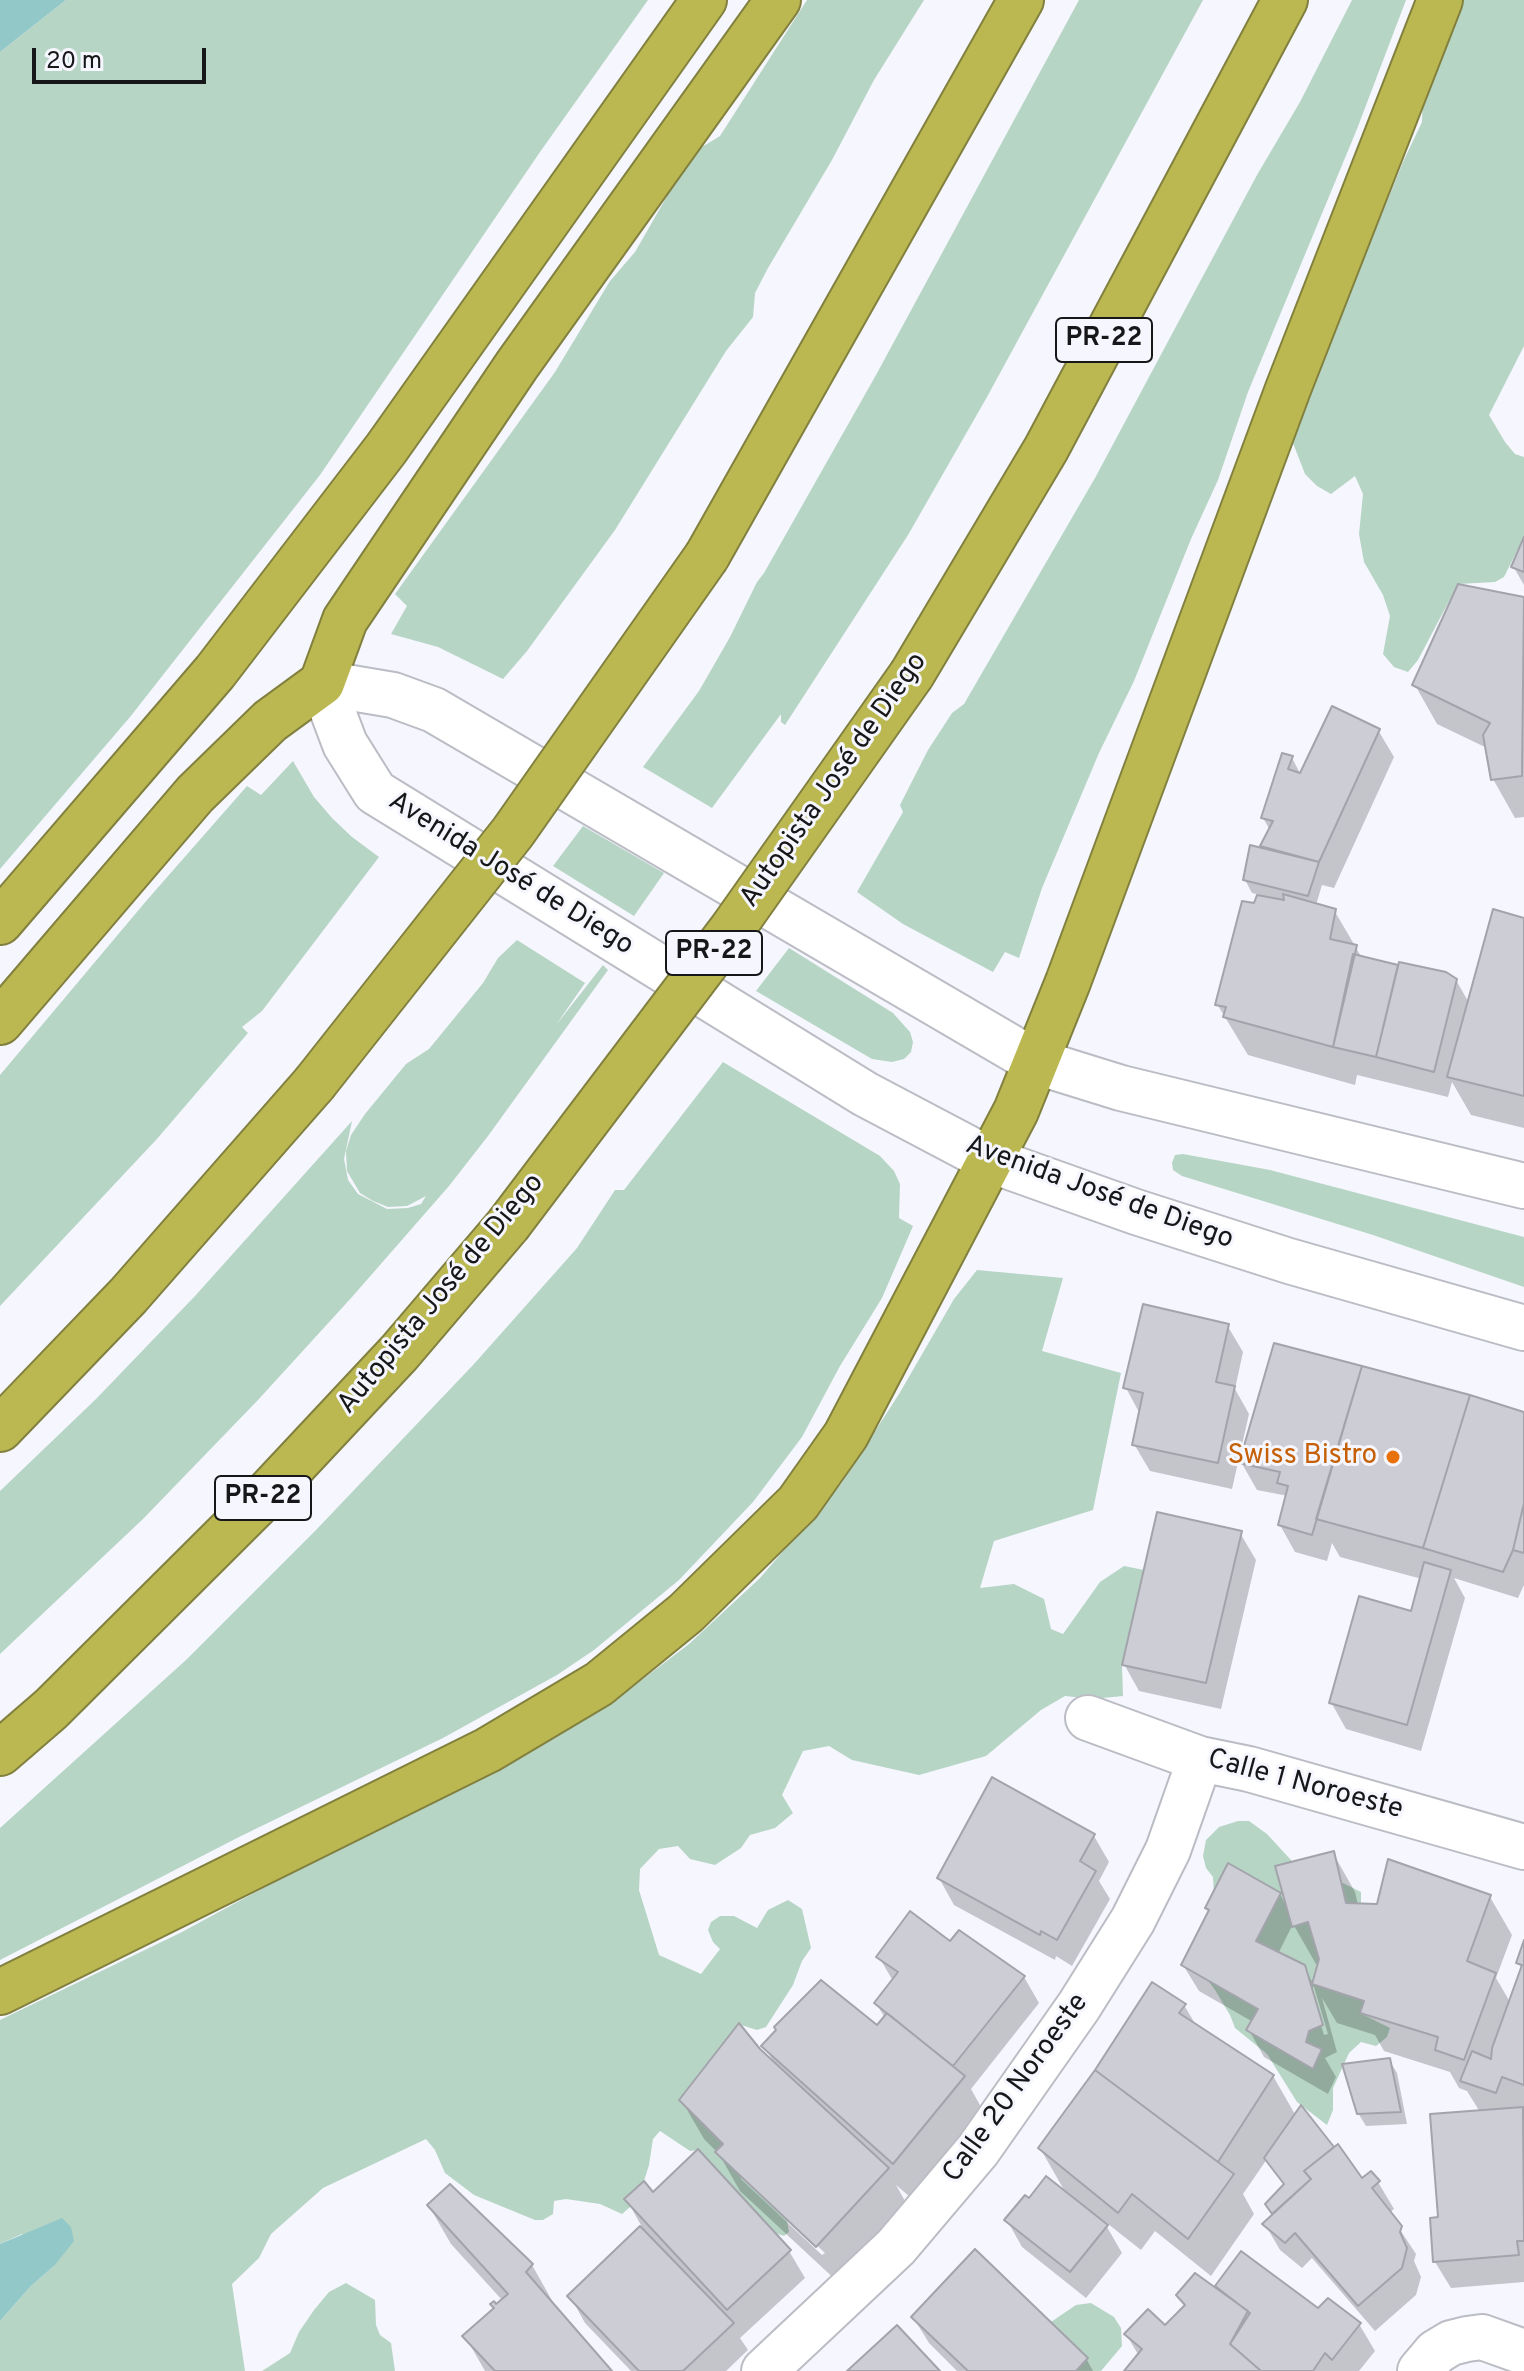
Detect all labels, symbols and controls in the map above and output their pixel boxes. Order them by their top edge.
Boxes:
scale bar [36,32,210,82]
text: 20 m [46,47,102,77]
road number: PR-22 [1056,318,1152,362]
street label: Autopista José de Diego [734,647,936,915]
street label: Avenida José de Diego [381,786,639,964]
road number: PR-22 [666,931,762,975]
street label: Avenida José de Diego [960,1130,1238,1258]
street label: Autopista José de Diego [332,1168,552,1422]
place label: Swiss Bistro [1228,1440,1377,1474]
marker: Swiss Bistro [1384,1448,1402,1466]
road number: PR-22 [215,1476,311,1520]
street label: Calle 1 Noroeste [1204,1744,1406,1828]
street label: Calle 20 Noroeste [937,1988,1097,2190]

